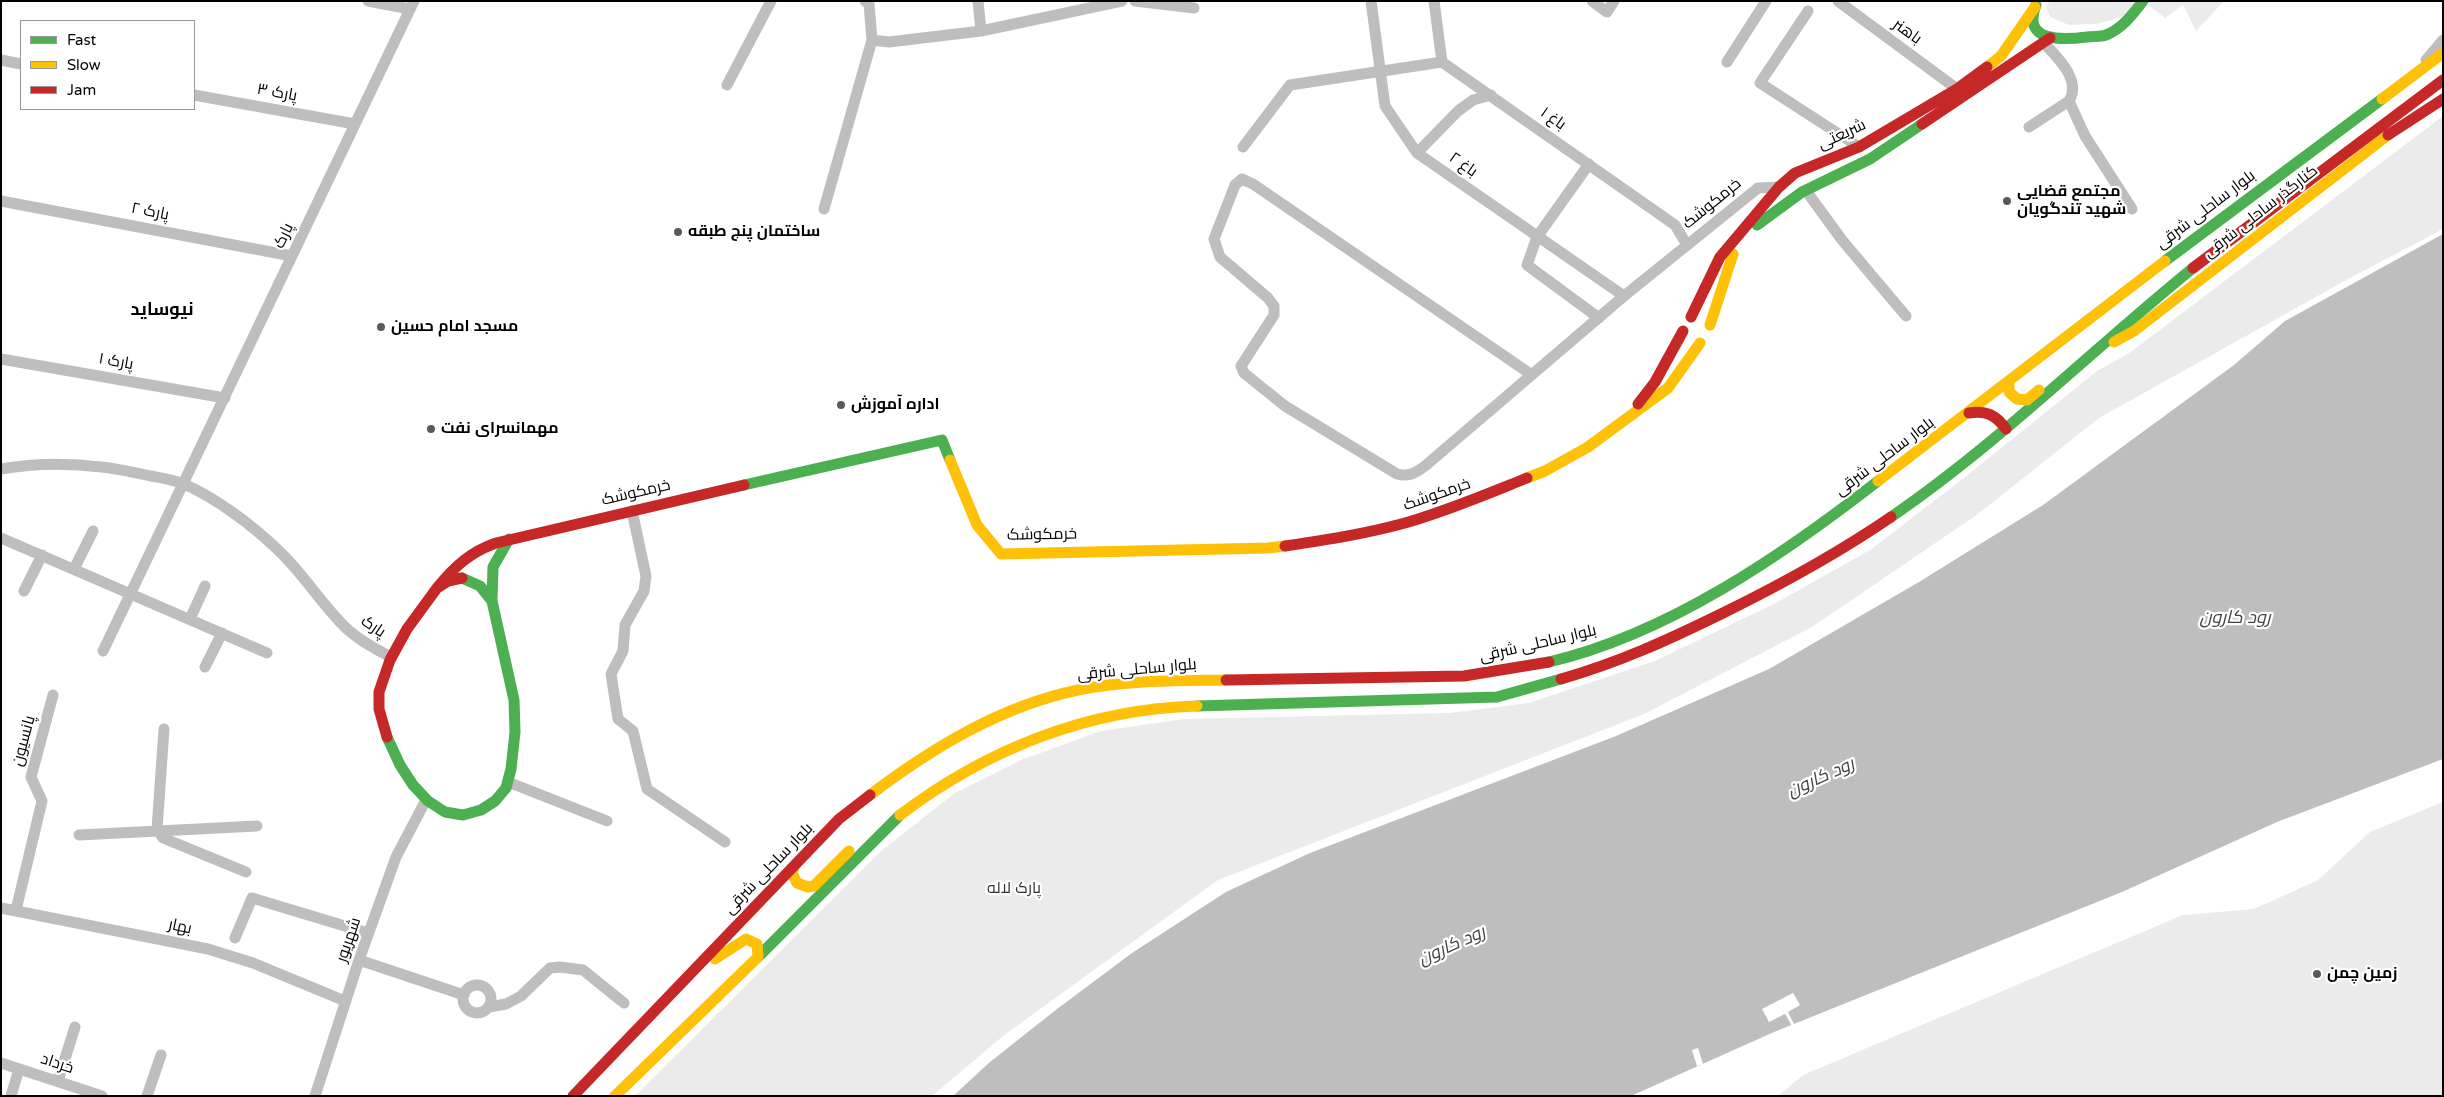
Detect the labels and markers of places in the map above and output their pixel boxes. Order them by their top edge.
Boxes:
place label: مجتمع قضایی شهید تندگویان [2017,182,2126,220]
marker: مجتمع قضایی شهید تندگویان [2001,195,2013,207]
place label: ساختمان پنج طبقه [688,222,820,242]
marker: ساختمان پنج طبقه [672,226,684,238]
place label: مسجد امام حسین [391,317,518,337]
marker: مسجد امام حسین [375,321,387,333]
place label: اداره آموزش [851,395,939,415]
marker: اداره آموزش [835,399,847,411]
place label: مهمانسرای نفت [441,419,559,439]
marker: مهمانسرای نفت [425,423,437,435]
place label: زمین چمن [2327,964,2397,984]
marker: زمین چمن [2311,968,2323,980]

